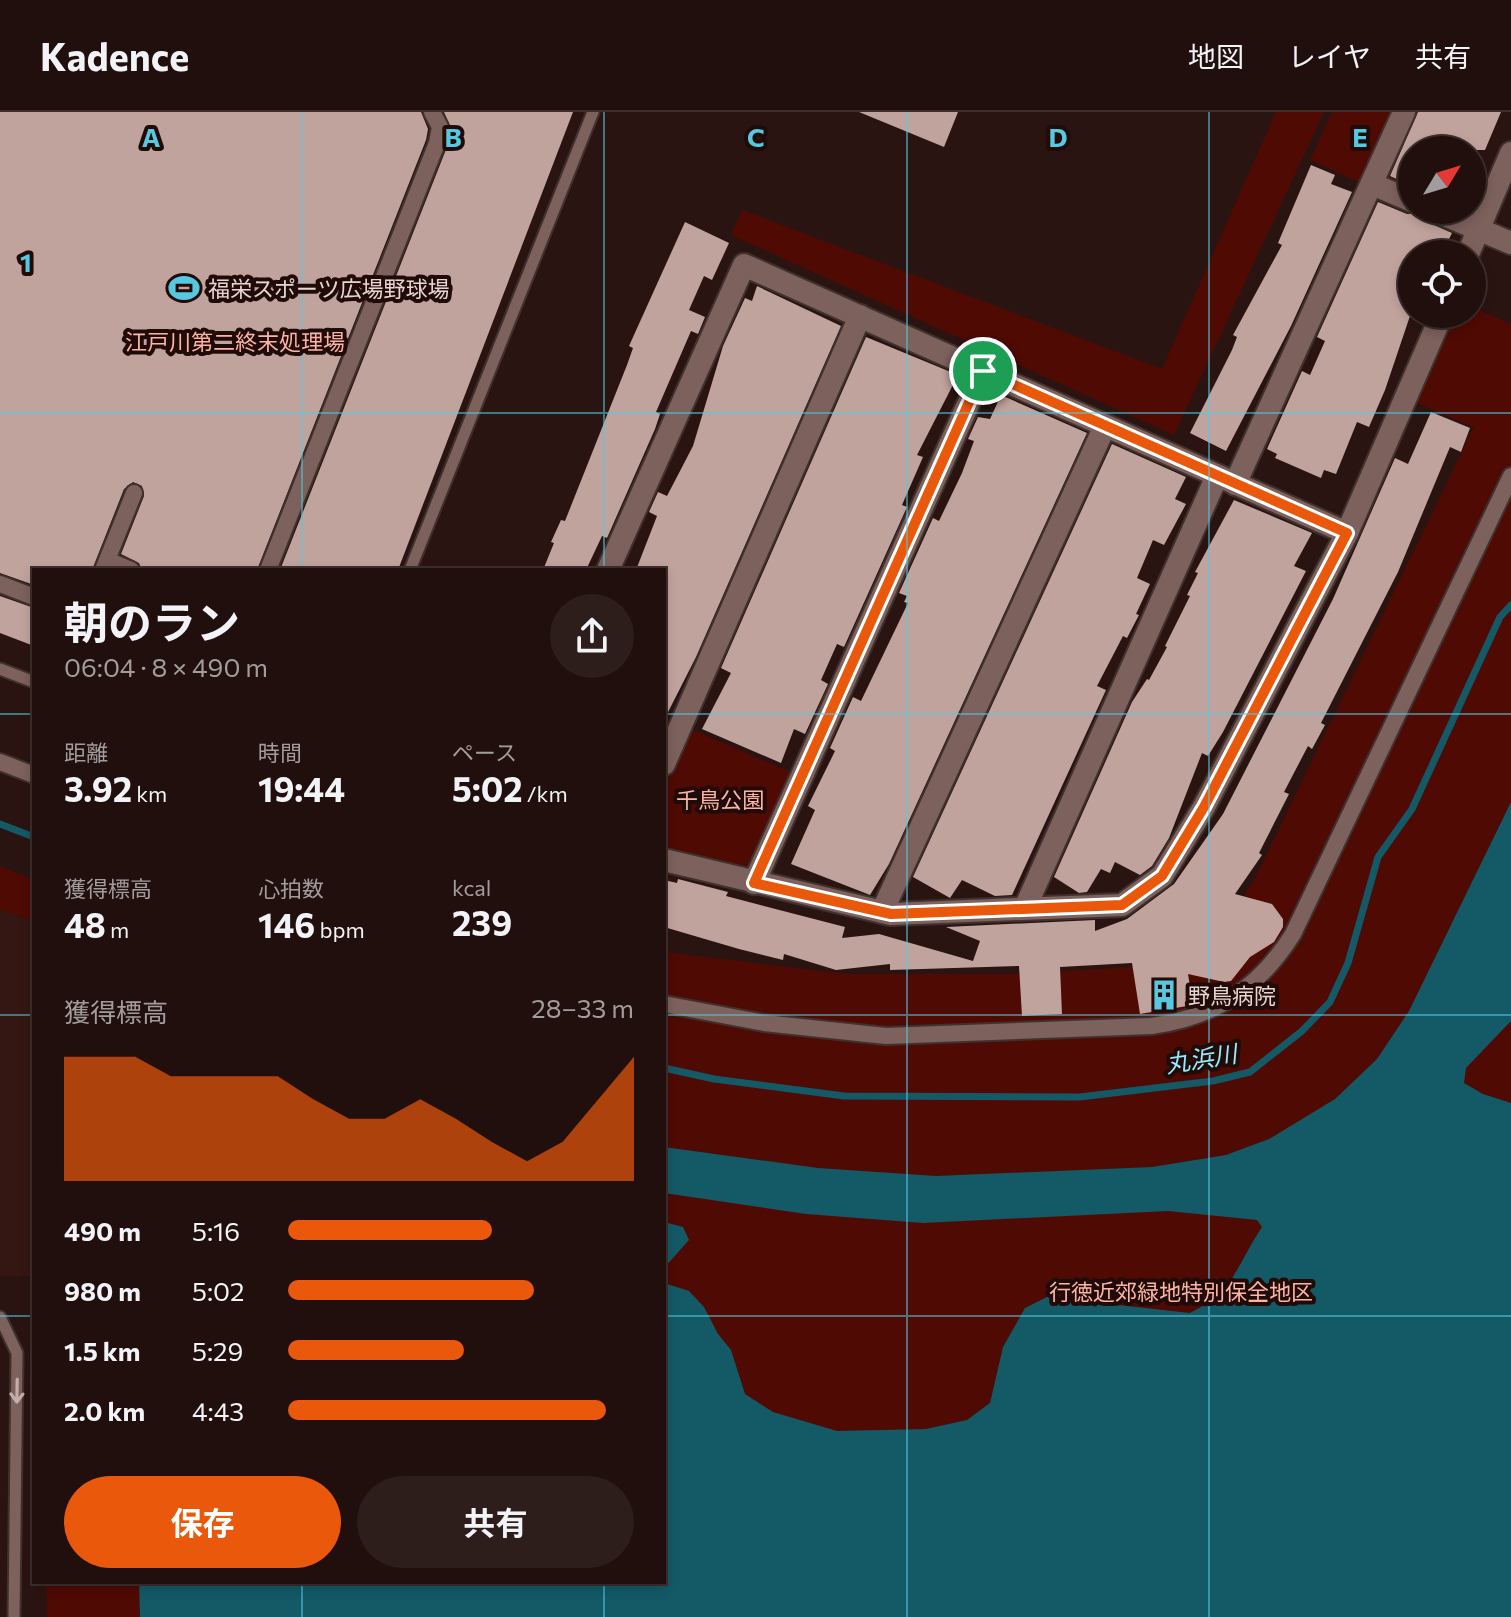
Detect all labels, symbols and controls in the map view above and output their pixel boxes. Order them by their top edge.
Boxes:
text: Kadence [40,32,189,79]
text: 地図 [1188,39,1244,73]
text: レイヤ [1288,39,1371,73]
text: 共有 [1415,39,1471,73]
text: A [142,121,161,152]
text: B [444,121,462,152]
text: C [747,121,765,152]
text: D [1048,121,1068,152]
text: E [1352,121,1368,152]
north arrow [1398,136,1486,224]
map controls [1398,136,1486,328]
button: locate [1398,240,1486,328]
text: 1 [20,246,32,277]
sports icon: 福栄スポーツ広場野球場 [167,271,201,305]
place label: 福栄スポーツ広場野球場 [208,275,450,302]
park label: 江戸川第二終末処理場 [125,328,345,355]
pin [949,337,1017,405]
icon: arrive [961,349,1005,393]
text: 朝のラン [64,594,240,648]
button: share [550,594,634,678]
text: 06:04 · 8 × 490 m [64,651,268,682]
text: 距離 [64,739,108,766]
text: 時間 [258,739,302,766]
text: ペース [452,739,517,766]
text: 3.92 [64,767,132,809]
text: 19:44 [258,767,345,809]
text: 5:02 [452,767,523,809]
text: km [132,780,167,807]
text: /km [523,780,568,807]
park label: 千鳥公園 [676,786,764,813]
text: kcal [452,874,491,901]
text: 獲得標高 [64,875,152,902]
text: 心拍数 [258,875,324,902]
text: 239 [452,901,512,943]
text: 48 [64,903,106,945]
text: 146 [258,903,315,945]
text: m [106,916,129,943]
text: bpm [315,916,365,943]
building icon: 野鳥病院 [1147,978,1181,1012]
place label: 野鳥病院 [1188,982,1276,1009]
text: 28–33 m [531,992,634,1023]
text: 獲得標高 [64,996,168,1027]
water label: 丸浜川 [1163,1038,1242,1078]
text: 490 m [64,1215,141,1246]
text: 5:16 [192,1215,240,1246]
text: 980 m [64,1275,141,1306]
text: 5:02 [192,1275,244,1306]
park label: 行徳近郊緑地特別保全地区 [1049,1278,1313,1305]
text: 1.5 km [64,1335,140,1366]
text: 5:29 [192,1335,243,1366]
one-way arrow [9,1377,25,1404]
text: 2.0 km [64,1395,145,1426]
text: 4:43 [192,1395,244,1426]
button: 保存 [64,1476,341,1568]
button: 共有 [357,1476,634,1568]

